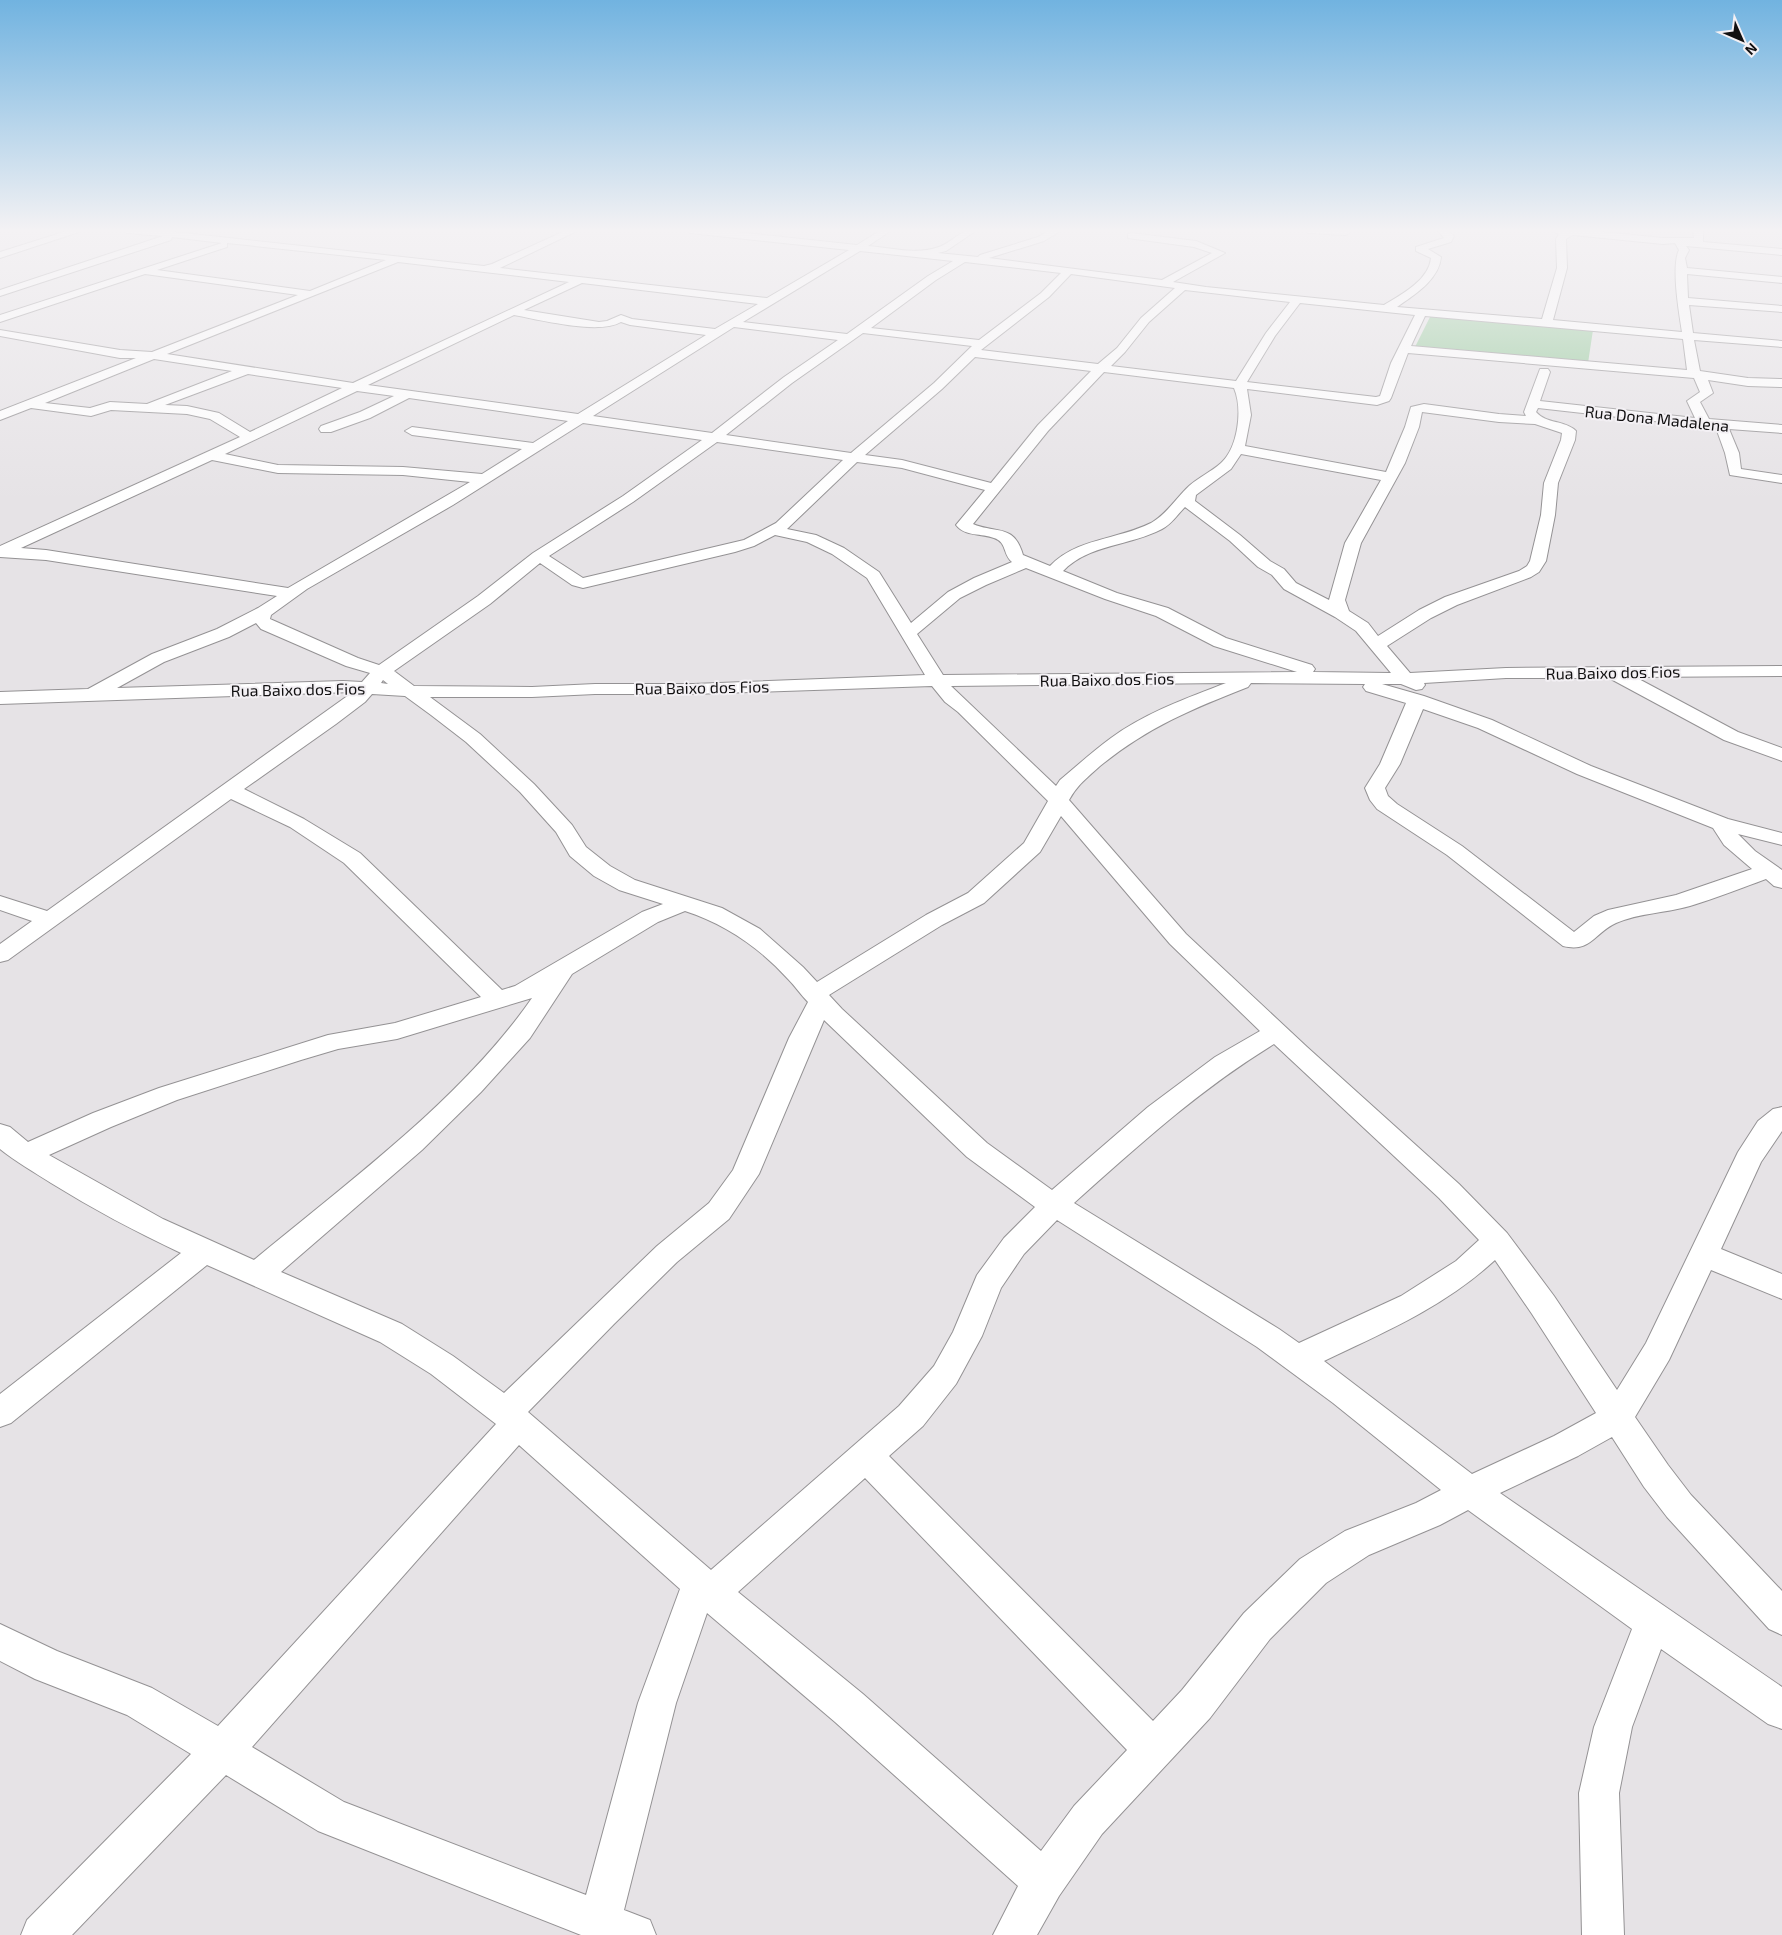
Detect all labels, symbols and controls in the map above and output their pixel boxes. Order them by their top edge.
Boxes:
north arrow [1717,15,1767,65]
text: N [1742,40,1761,59]
street label: Rua Dona Madalena [1584,401,1730,435]
street label: Rua Baixo dos Fios [1545,661,1681,683]
street label: Rua Baixo dos Fios [1039,668,1175,690]
street label: Rua Baixo dos Fios [634,676,770,698]
street label: Rua Baixo dos Fios [230,678,366,700]

